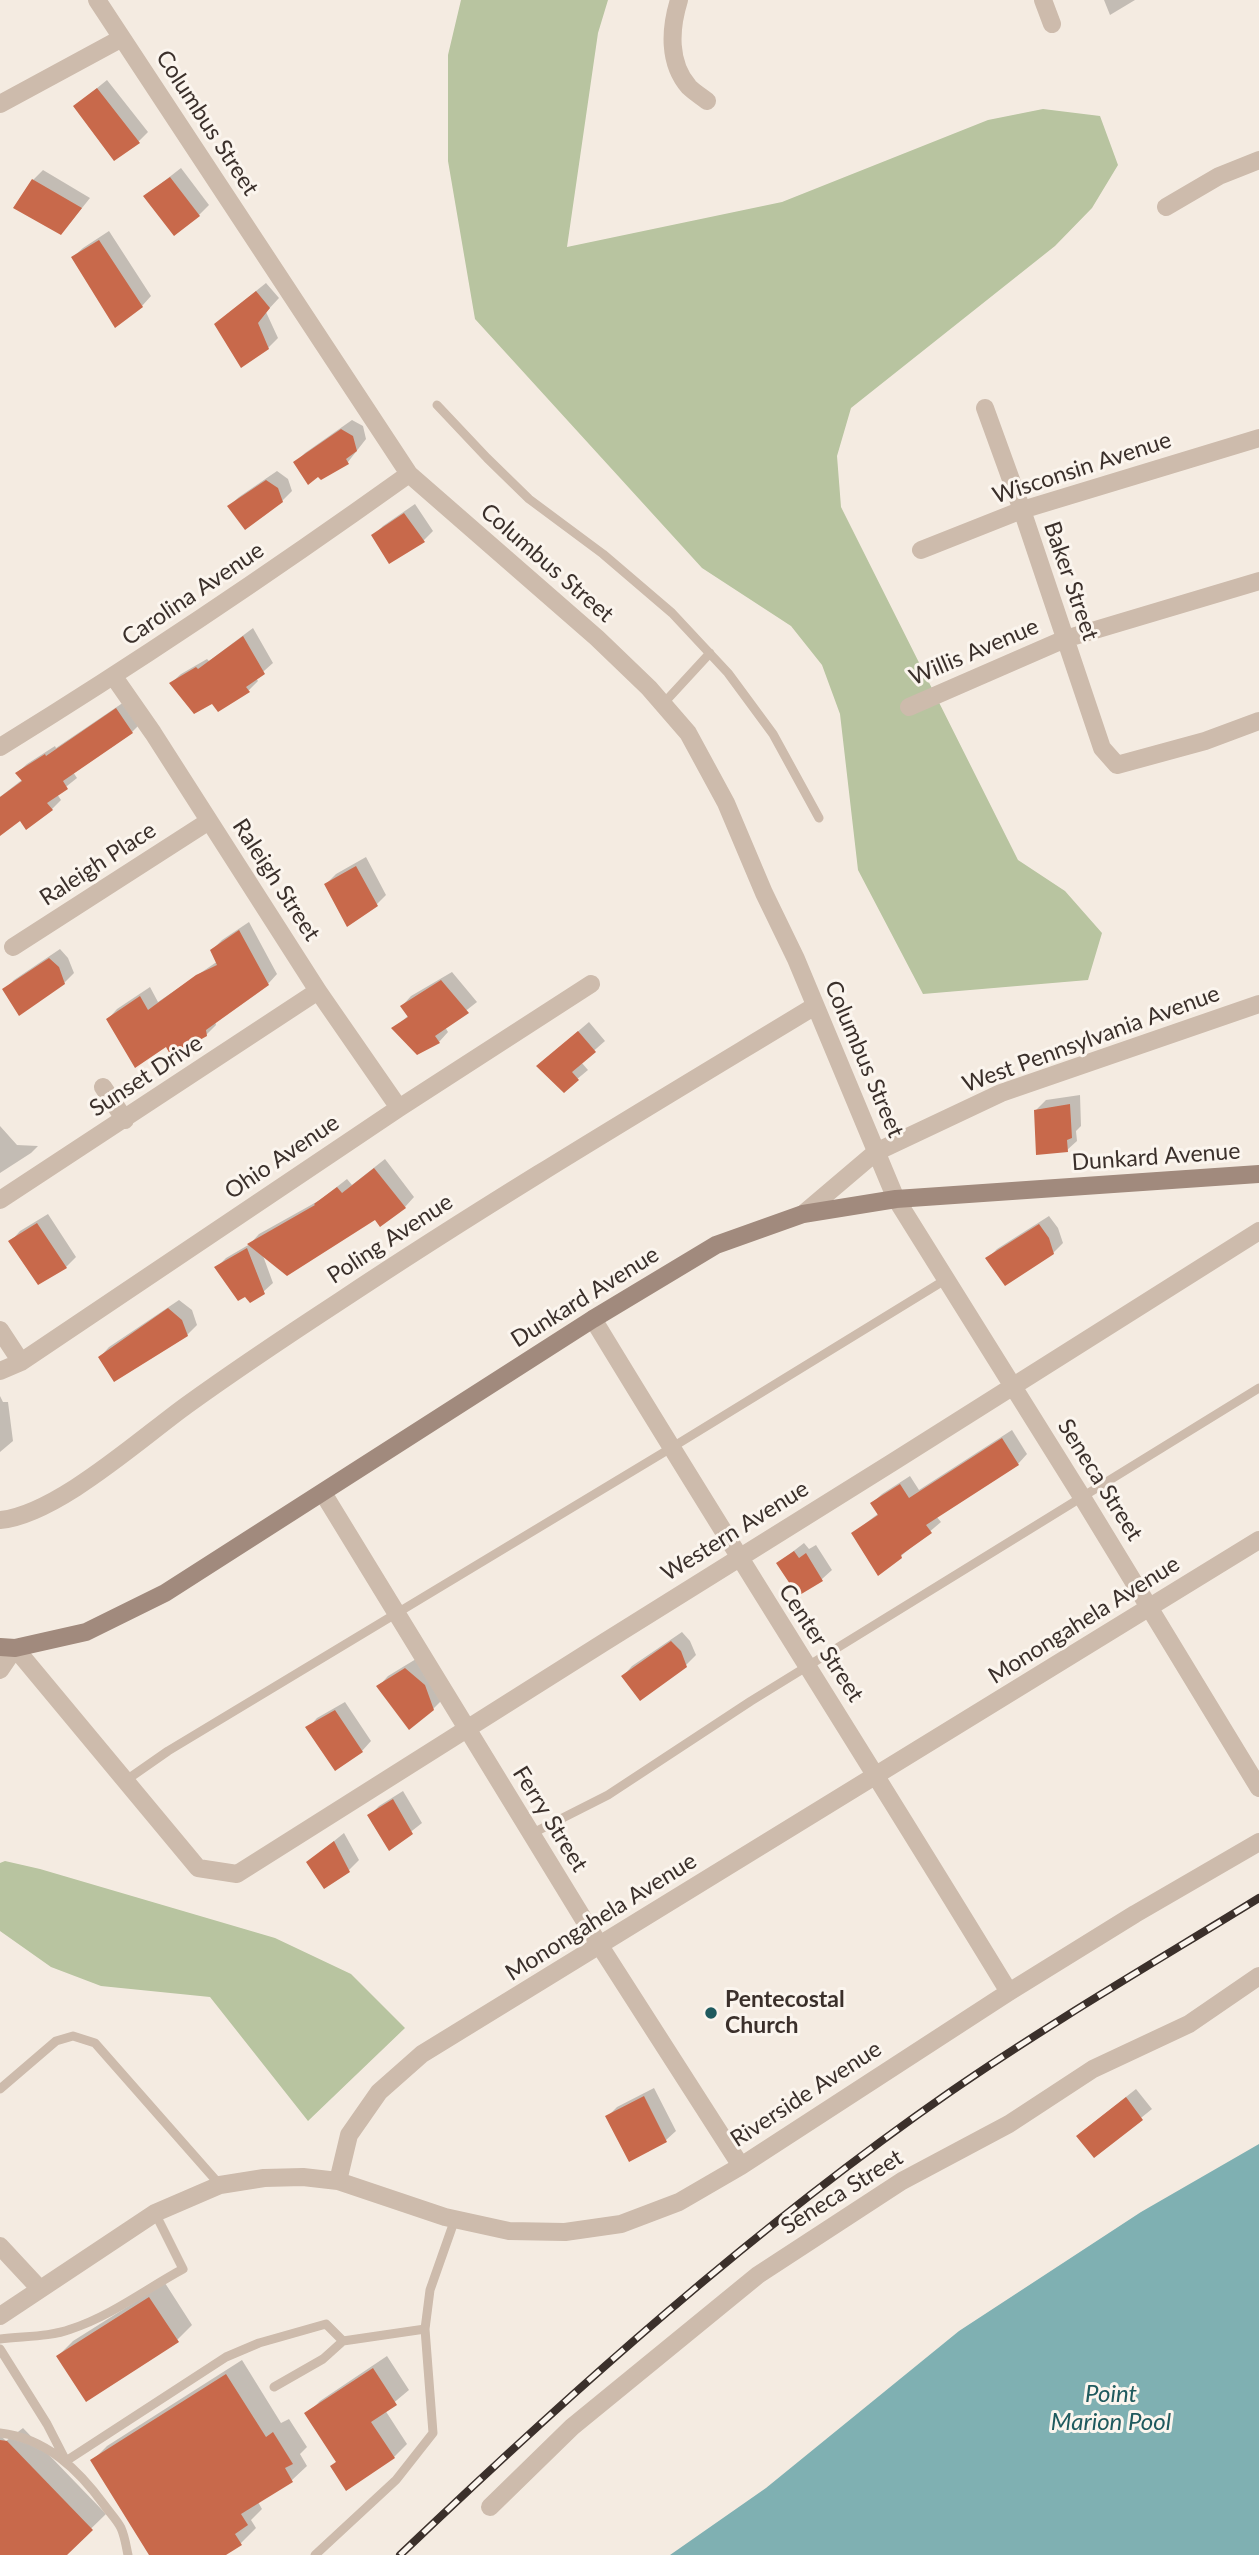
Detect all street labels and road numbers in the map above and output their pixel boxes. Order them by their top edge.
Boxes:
street label: Columbus Street [150,45,264,201]
street label: Wisconsin Avenue [989,426,1175,510]
street label: Columbus Street [475,498,619,628]
street label: Baker Street [1038,518,1104,644]
street label: Carolina Avenue [117,536,269,652]
street label: Willis Avenue [905,612,1043,692]
street label: Raleigh Street [226,814,326,946]
street label: Raleigh Place [35,816,161,912]
street label: Columbus Street [819,977,909,1141]
street label: West Pennsylvania Avenue [959,980,1223,1098]
street label: Sunset Drive [84,1029,208,1123]
street label: Ohio Avenue [220,1109,344,1205]
street label: Dunkard Avenue [1071,1137,1241,1177]
street label: Poling Avenue [322,1188,458,1290]
street label: Dunkard Avenue [506,1241,664,1353]
street label: Seneca Street [1052,1414,1148,1546]
street label: Western Avenue [656,1475,814,1587]
street label: Monongahela Avenue [983,1550,1185,1690]
street label: Center Street [773,1579,869,1707]
street label: Ferry Street [507,1761,593,1877]
street label: Monongahela Avenue [500,1847,702,1987]
street label: Riverside Avenue [725,2035,887,2153]
street label: Seneca Street [776,2144,908,2240]

